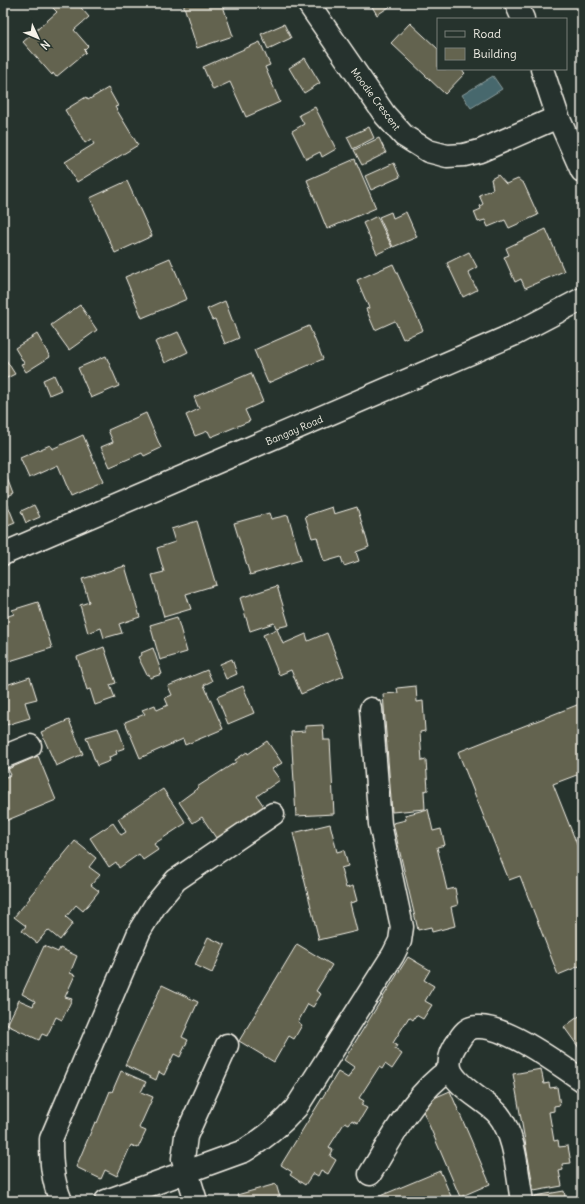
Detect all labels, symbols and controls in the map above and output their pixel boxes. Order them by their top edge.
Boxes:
north arrow [18,18,58,58]
legend [437,18,567,70]
text: Road [473,26,501,41]
text: N [38,37,53,53]
text: Building [473,46,517,61]
street label: Moodie Crescent [348,66,404,134]
street label: Bangay Road [264,413,325,448]

